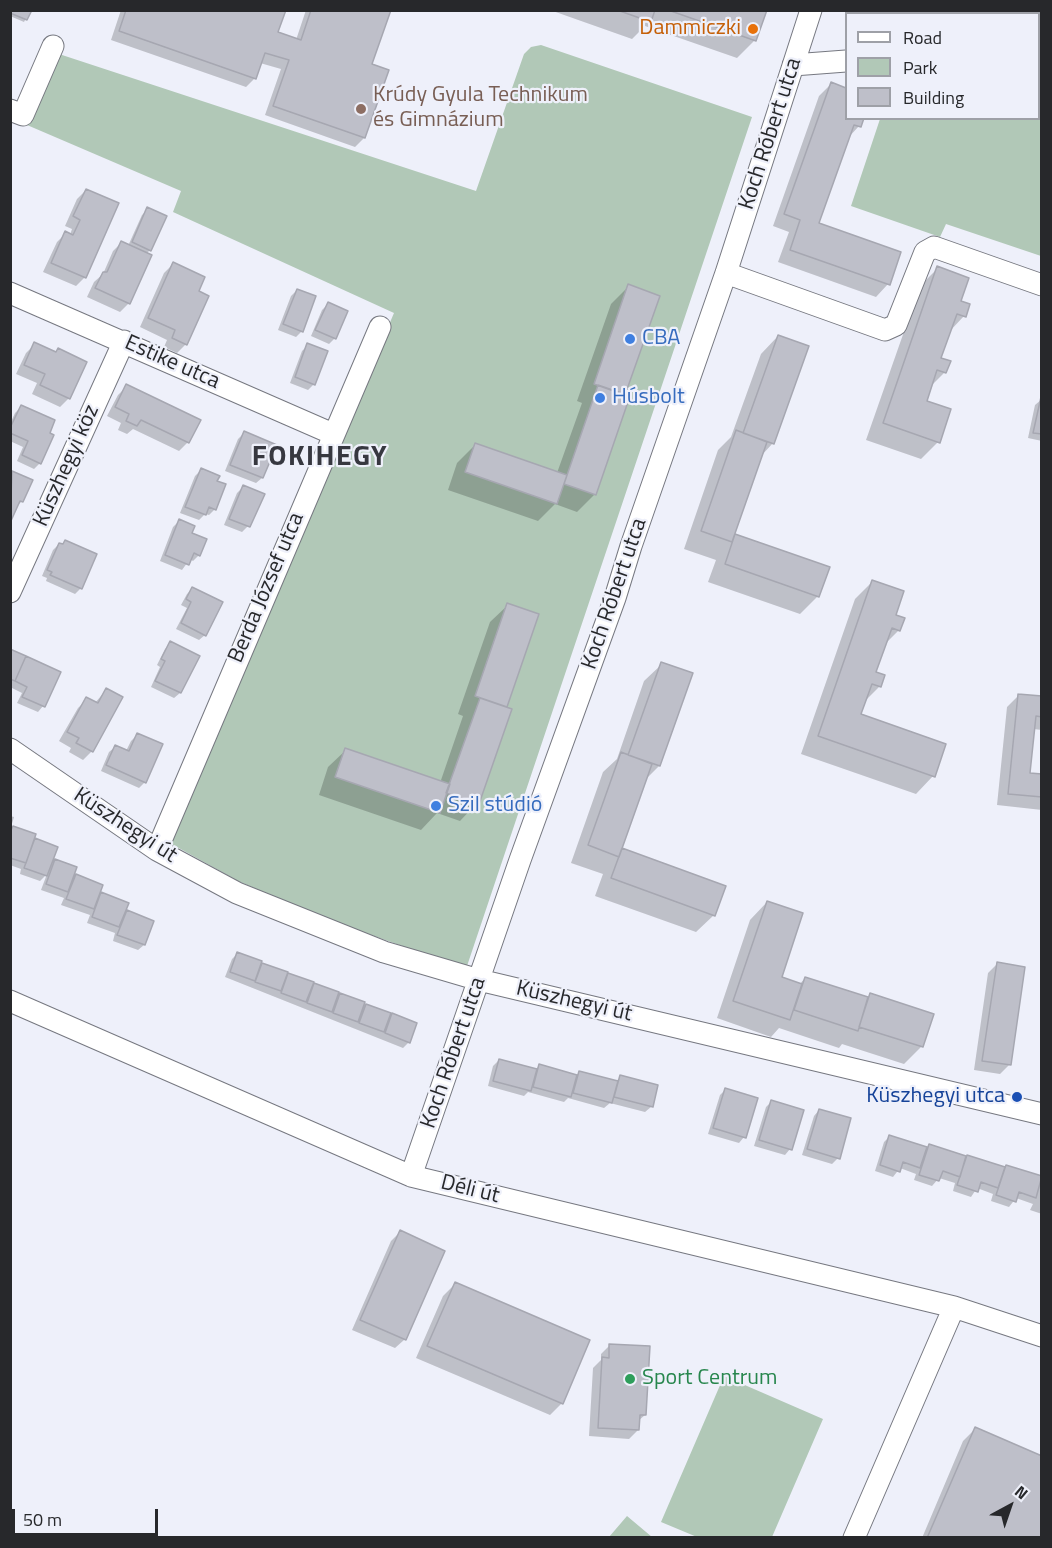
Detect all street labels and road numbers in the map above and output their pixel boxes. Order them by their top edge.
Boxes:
street label: Koch Róbert utca [734,55,808,213]
street label: Estike utca [120,330,224,396]
street label: Küszhegyi köz [28,401,106,531]
street label: Berda József utca [223,509,311,667]
street label: Koch Róbert utca [577,515,653,673]
street label: Küszhegyi út [68,783,182,869]
street label: Koch Róbert utca [416,974,492,1132]
street label: Küszhegyi út [514,976,634,1028]
street label: Déli út [438,1170,502,1210]

